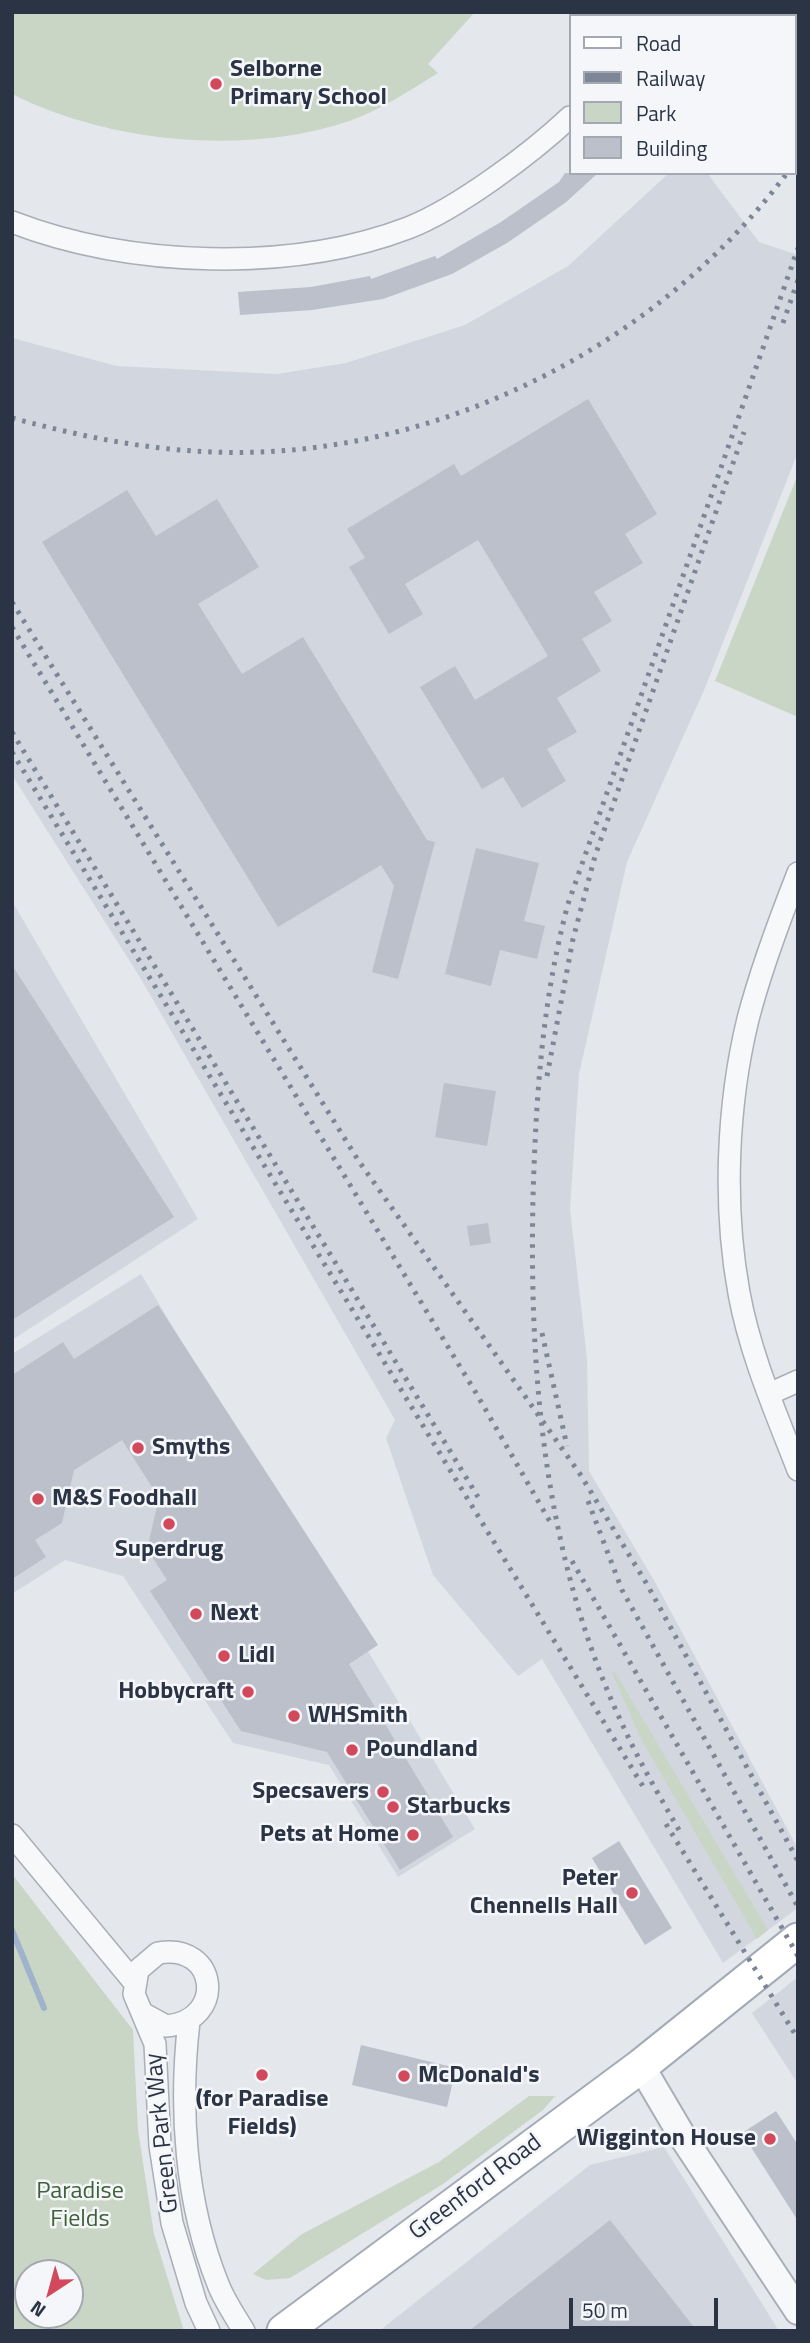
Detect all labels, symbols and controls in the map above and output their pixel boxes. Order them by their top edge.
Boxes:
legend [568,14,796,175]
text: Road [636,27,681,59]
place label: Selborne Primary School [230,56,387,112]
text: Railway [636,62,705,94]
marker: Selborne Primary School [208,76,224,92]
text: Park [636,97,676,129]
text: Building [636,132,707,164]
place label: Smyths [152,1434,230,1462]
marker: Smyths [130,1440,146,1456]
place label: M&S Foodhall [52,1485,197,1513]
marker: M&S Foodhall [30,1491,46,1507]
marker: Superdrug [161,1516,177,1532]
place label: Superdrug [115,1536,223,1564]
place label: Next [210,1600,259,1628]
marker: Next [188,1606,204,1622]
place label: Lidl [238,1642,275,1670]
marker: Lidl [216,1648,232,1664]
place label: Hobbycraft [118,1678,234,1706]
marker: Hobbycraft [240,1684,256,1700]
place label: WHSmith [308,1702,408,1730]
marker: WHSmith [286,1708,302,1724]
place label: Poundland [366,1736,478,1764]
marker: Poundland [344,1742,360,1758]
place label: Specsavers [252,1778,369,1806]
marker: Specsavers [375,1784,391,1800]
place label: Starbucks [407,1793,511,1821]
marker: Starbucks [385,1799,401,1815]
place label: Pets at Home [260,1821,399,1849]
marker: Pets at Home [405,1827,421,1843]
place label: Peter Chennells Hall [470,1865,618,1921]
marker: Peter Chennells Hall [624,1885,640,1901]
street label: Green Park Way [140,2051,186,2215]
place label: McDonald's [418,2062,539,2090]
marker: (for Paradise Fields) [254,2067,270,2083]
marker: McDonald's [396,2068,412,2084]
place label: (for Paradise Fields) [195,2086,329,2142]
place label: Wigginton House [577,2125,756,2153]
street label: Greenford Road [404,2129,548,2247]
marker: Wigginton House [762,2131,778,2147]
park label: Paradise Fields [36,2178,124,2234]
north arrow [14,2259,84,2329]
scale bar [572,2284,721,2328]
text: N [24,2294,51,2325]
text: 50 m [582,2294,628,2326]

